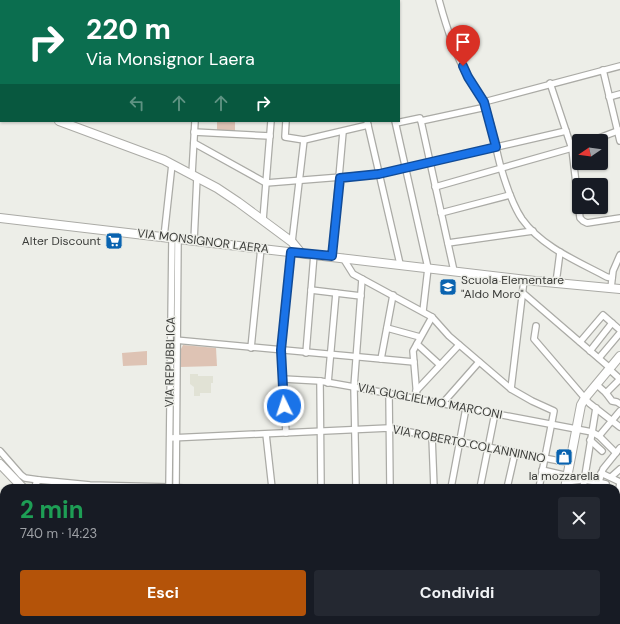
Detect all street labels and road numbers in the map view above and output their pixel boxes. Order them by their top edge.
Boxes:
street label: VIA MONSIGNOR LAERA [136,225,270,257]
street label: VIA REPUBBLICA [161,316,179,407]
street label: VIA GUGLIELMO MARCONI [356,379,504,423]
street label: VIA ROBERTO COLANNINNO [391,421,547,467]

